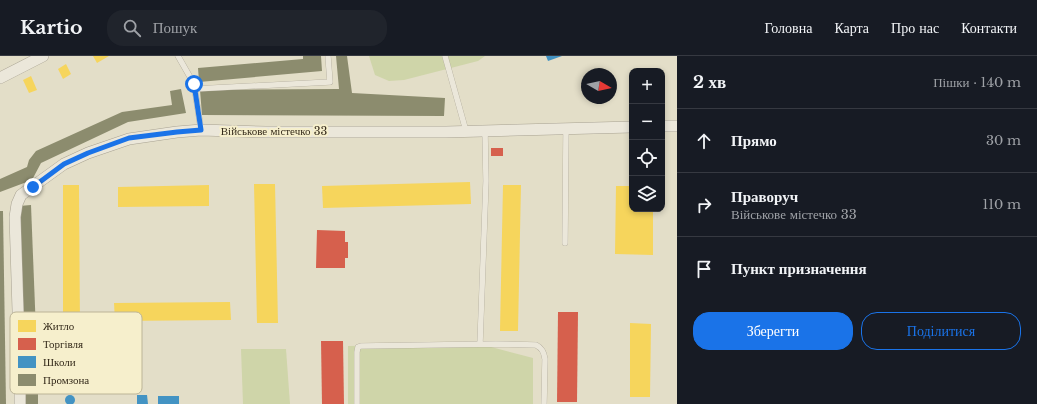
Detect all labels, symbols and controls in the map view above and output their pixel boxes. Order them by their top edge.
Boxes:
search box [107,10,387,46]
text: Kartio [20,16,83,39]
icon: search [121,17,143,39]
text: Пошук [153,18,197,37]
text: Головна [764,19,812,37]
text: Карта [834,19,869,37]
text: Про нас [891,19,939,37]
text: Контакти [961,19,1017,37]
north arrow [581,68,617,104]
map controls [629,68,665,212]
button: + [629,68,665,104]
text: 2 хв [693,72,726,93]
text: Пішки · 140 m [933,74,1021,91]
route start [185,75,203,93]
button: − [629,104,665,140]
street label: Військове містечко 33 [221,124,327,138]
icon: ahead [693,130,715,152]
text: Прямо [731,131,777,150]
text: 30 m [986,132,1021,149]
button: locate [629,140,665,176]
button: layers [629,176,665,212]
route end [24,178,42,196]
text: Праворуч [731,187,798,206]
icon: right [693,194,715,216]
text: 110 m [982,196,1021,213]
text: Військове містечко 33 [731,206,857,223]
icon: arrive [693,258,715,280]
text: Пункт призначення [731,259,867,278]
legend [10,312,142,394]
button: Зберегти [693,312,853,350]
button: Поділитися [861,312,1021,350]
text: Житло [43,319,75,333]
text: Торгівля [43,337,83,351]
text: Школи [43,355,76,369]
text: Промзона [43,373,89,387]

